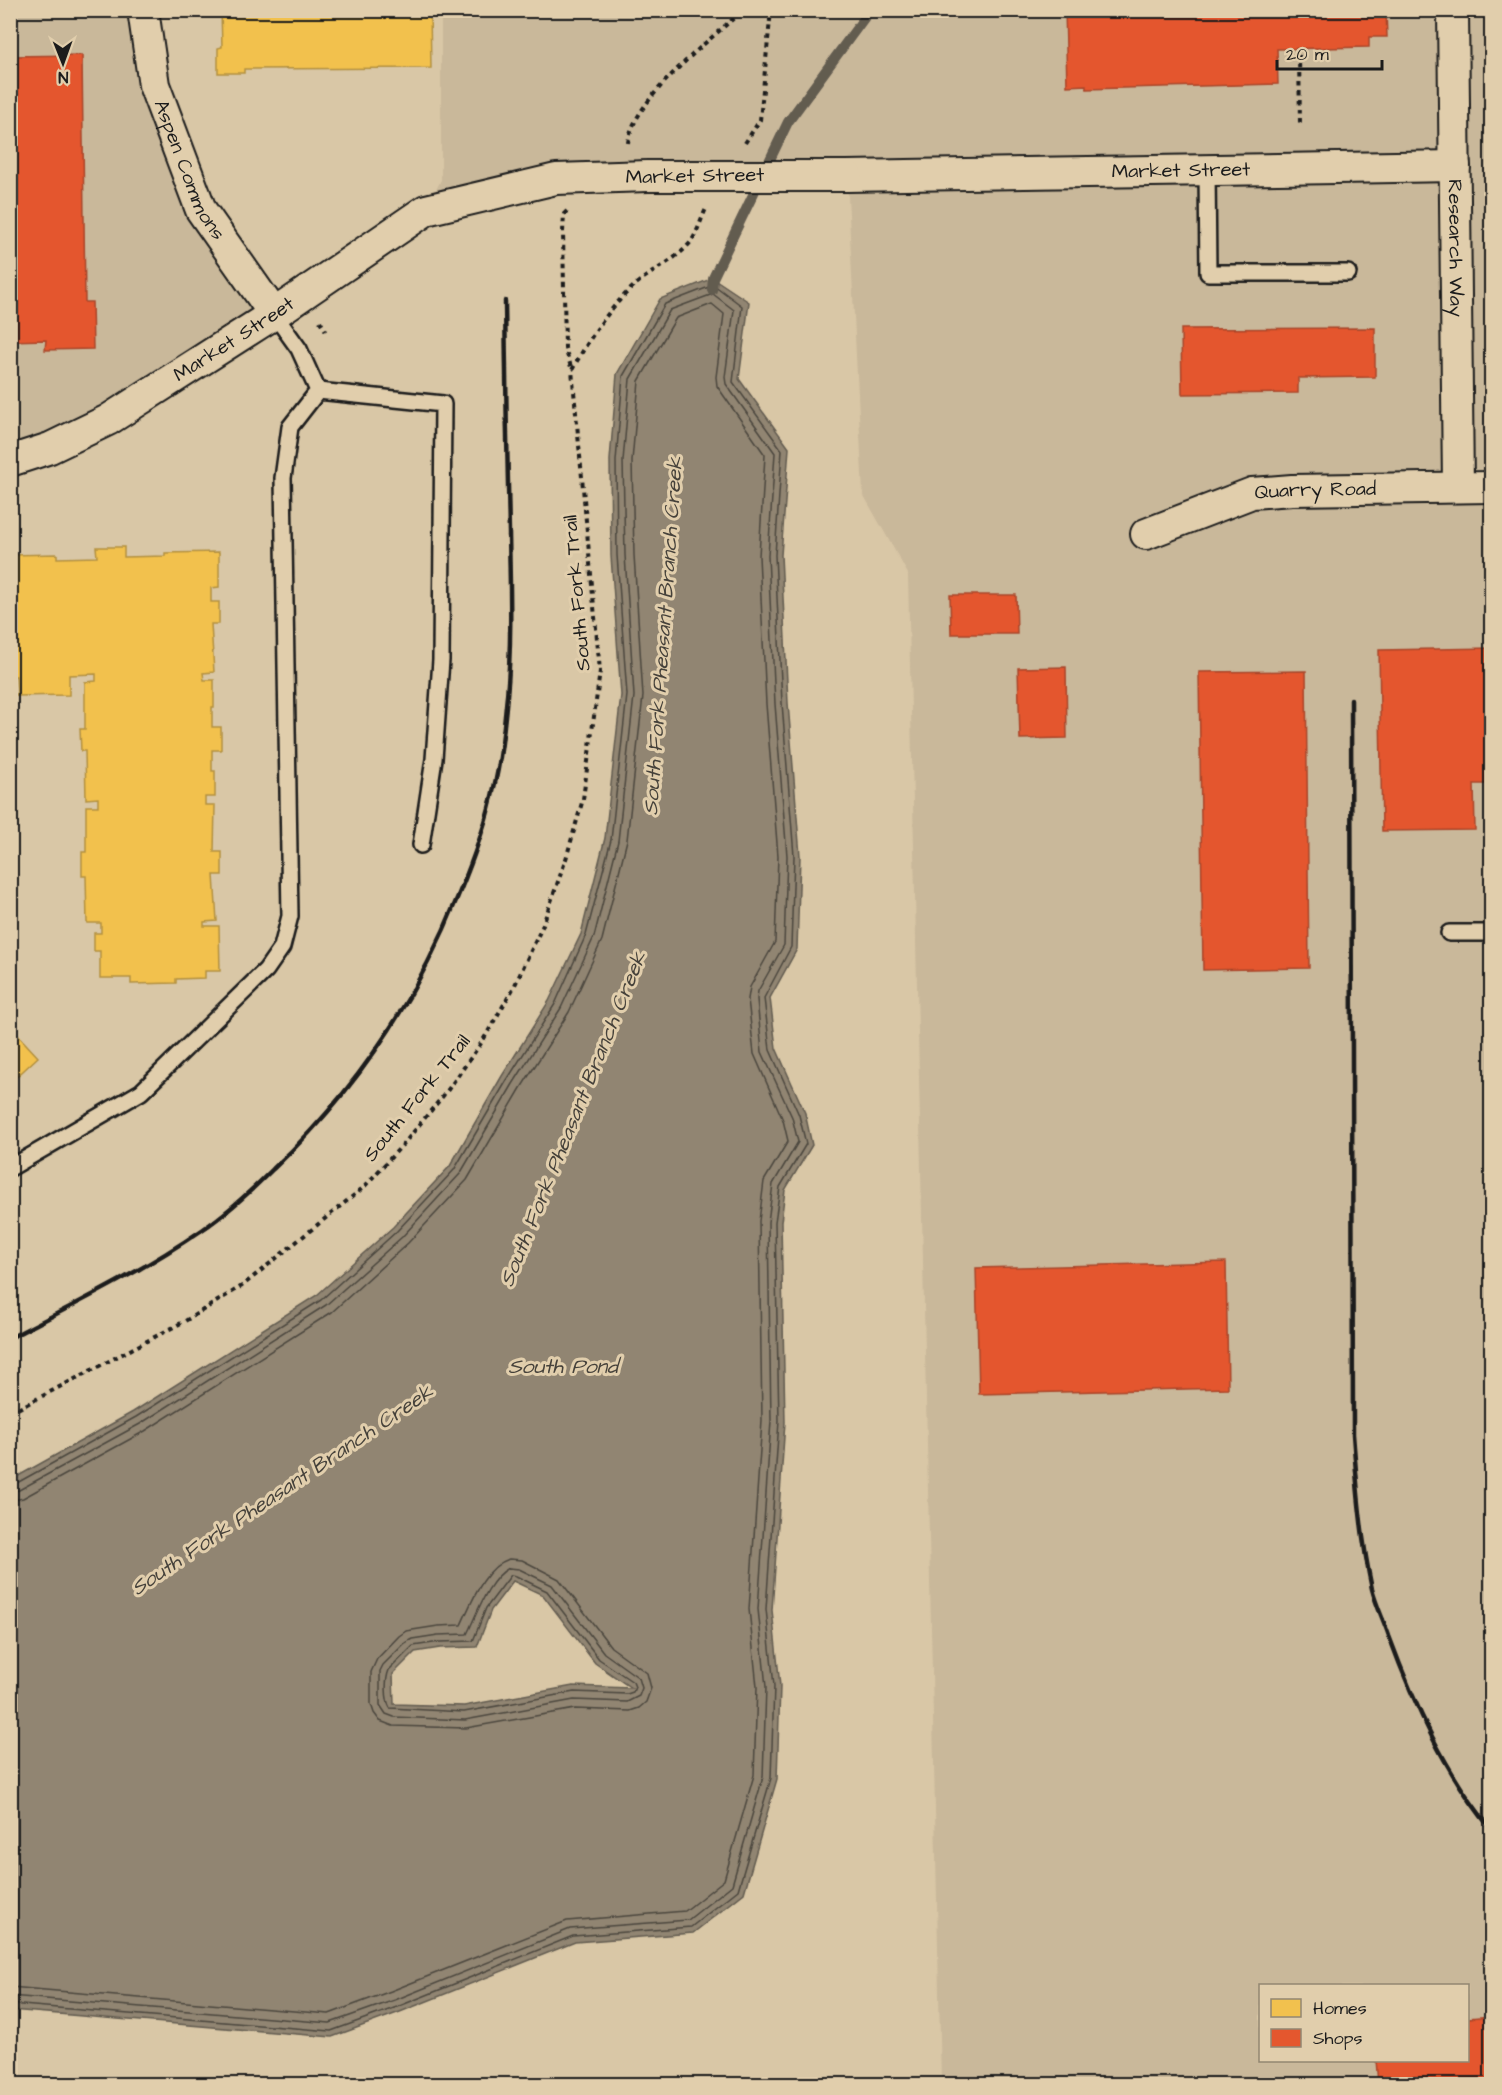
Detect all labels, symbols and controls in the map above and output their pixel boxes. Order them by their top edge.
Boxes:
north arrow [33,33,93,93]
scale bar [1277,33,1382,71]
text: 20 m [1286,42,1329,67]
text: N [58,66,68,88]
street label: Aspen Commons [147,96,232,246]
street label: Market Street [1111,155,1251,186]
street label: Market Street [625,161,765,191]
street label: Research Way [1441,179,1470,317]
street label: Market Street [168,290,300,389]
water label: South Fork Pheasant Branch Creek [636,455,690,816]
street label: Quarry Road [1253,475,1376,507]
street label: South Fork Trail [556,514,598,672]
water label: South Fork Pheasant Branch Creek [492,946,654,1291]
street label: South Fork Trail [357,1028,477,1168]
water label: South Pond [508,1352,622,1381]
water label: South Fork Pheasant Branch Creek [125,1377,440,1602]
legend [1259,1984,1469,2062]
text: Homes [1313,1996,1367,2021]
text: Shops [1313,2026,1363,2051]

